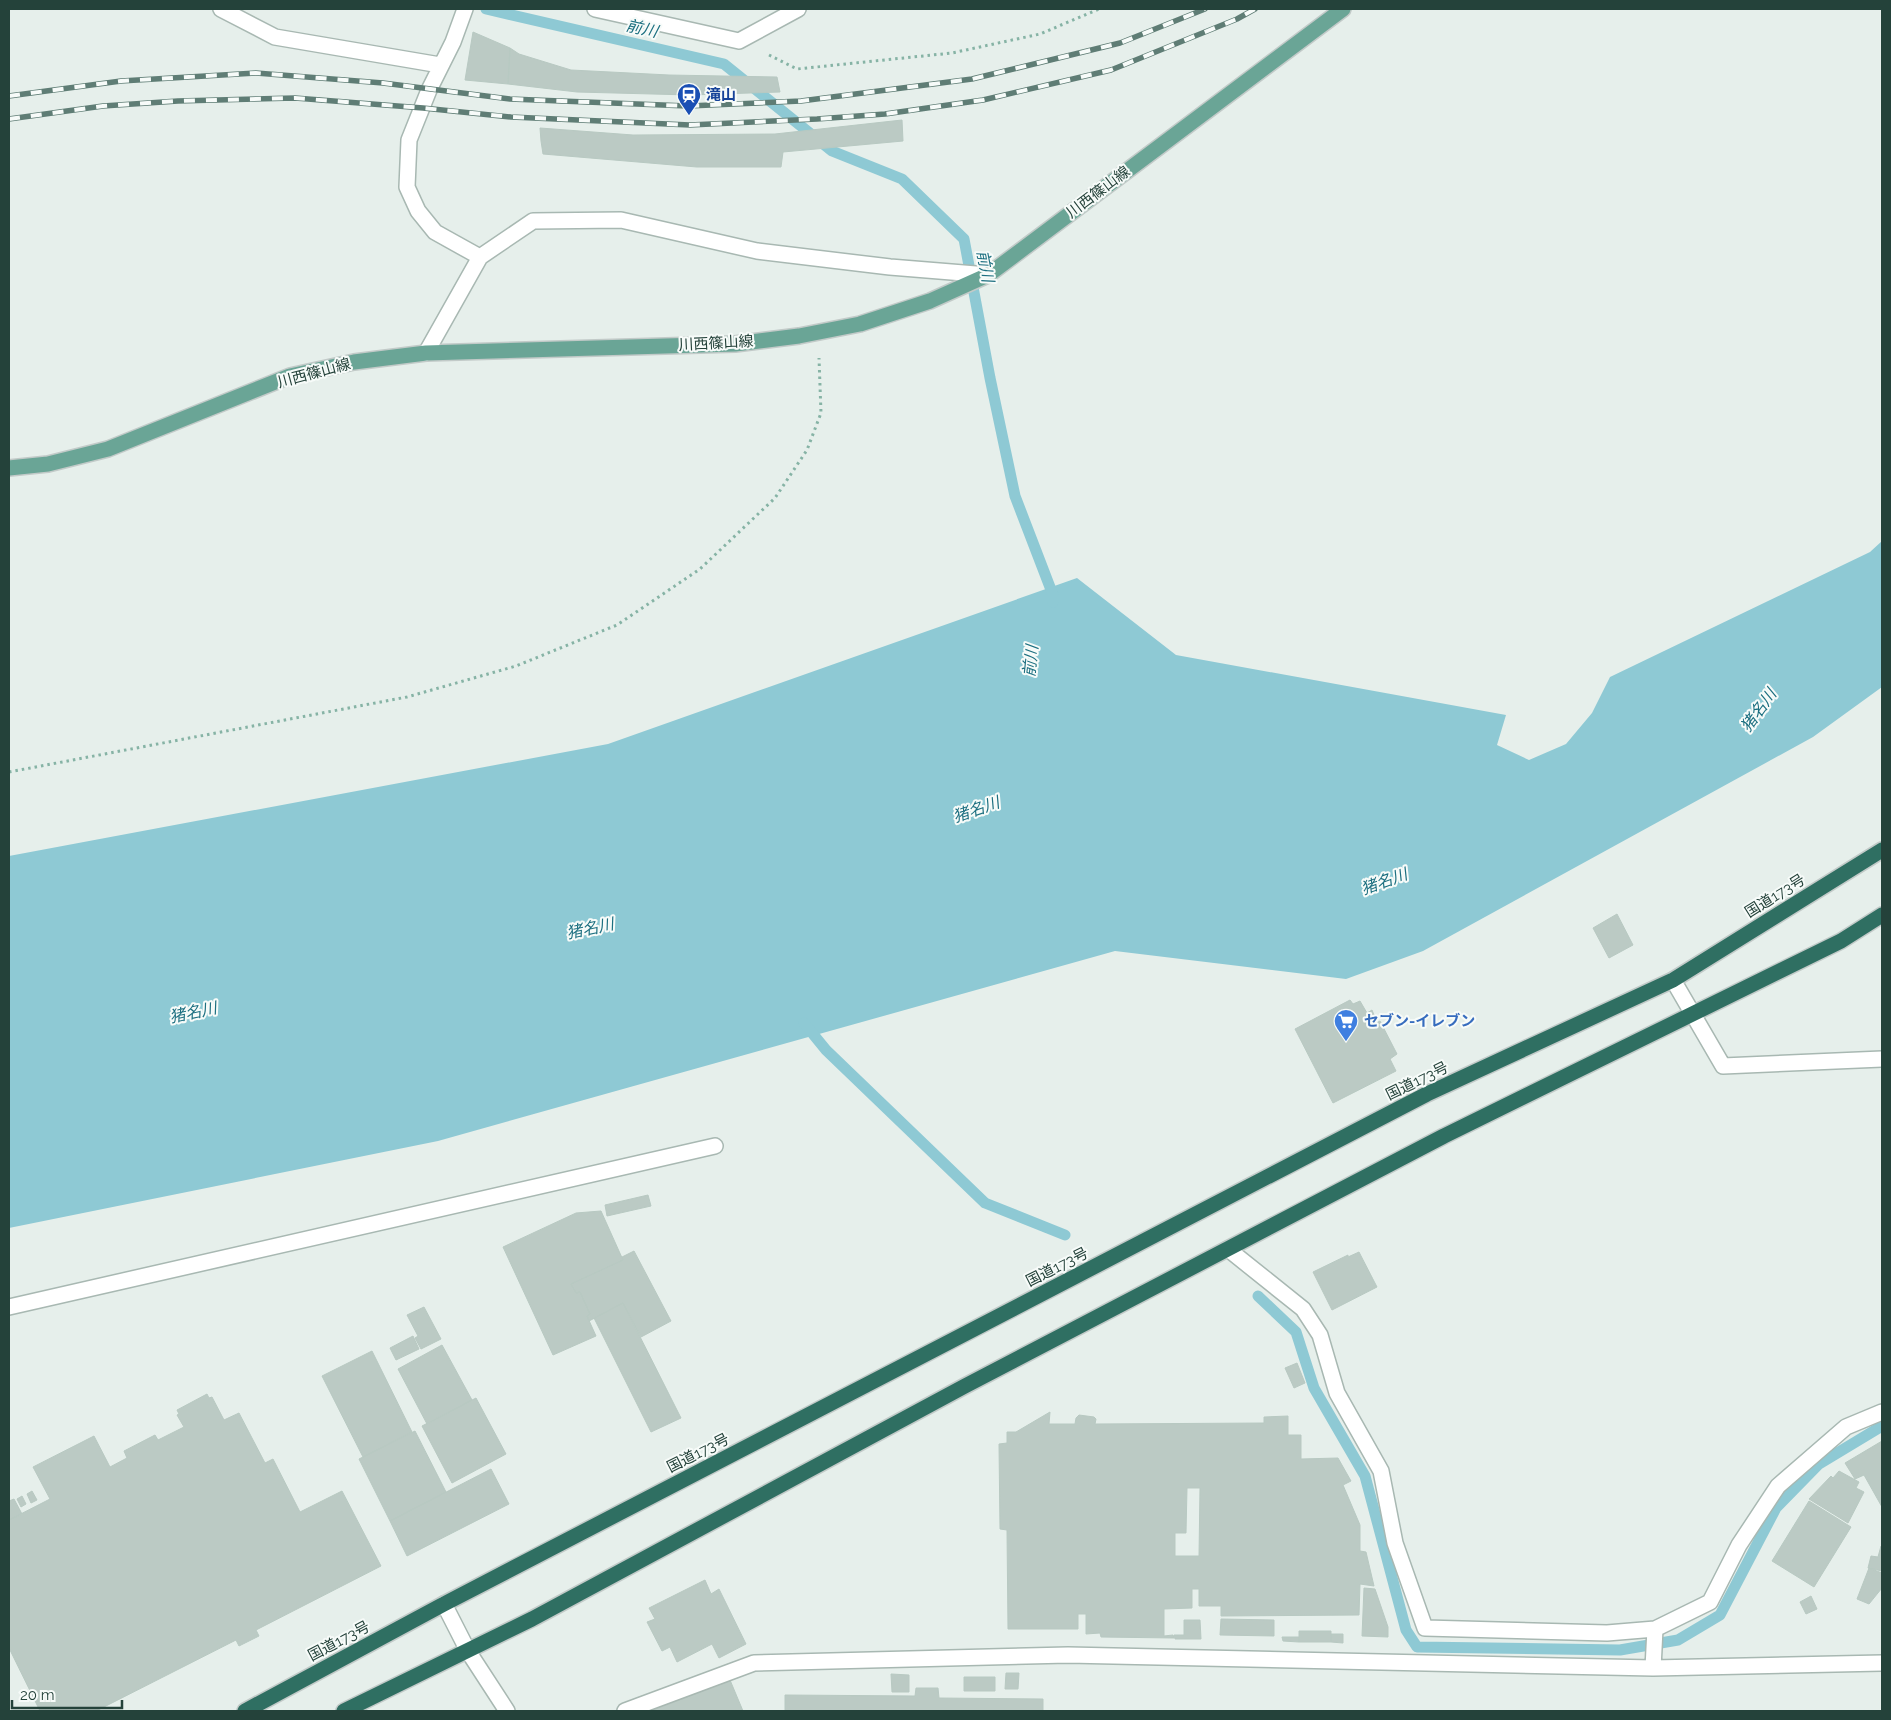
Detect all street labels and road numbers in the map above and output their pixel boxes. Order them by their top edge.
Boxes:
street label: 川西篠山線 [1063,162,1133,222]
street label: 川西篠山線 [678,332,754,354]
street label: 川西篠山線 [275,355,353,391]
street label: 国道173号 [1742,871,1808,921]
street label: 国道173号 [1383,1058,1451,1104]
street label: 国道173号 [1023,1244,1091,1290]
street label: 国道173号 [664,1430,732,1476]
street label: 国道173号 [305,1617,373,1665]

